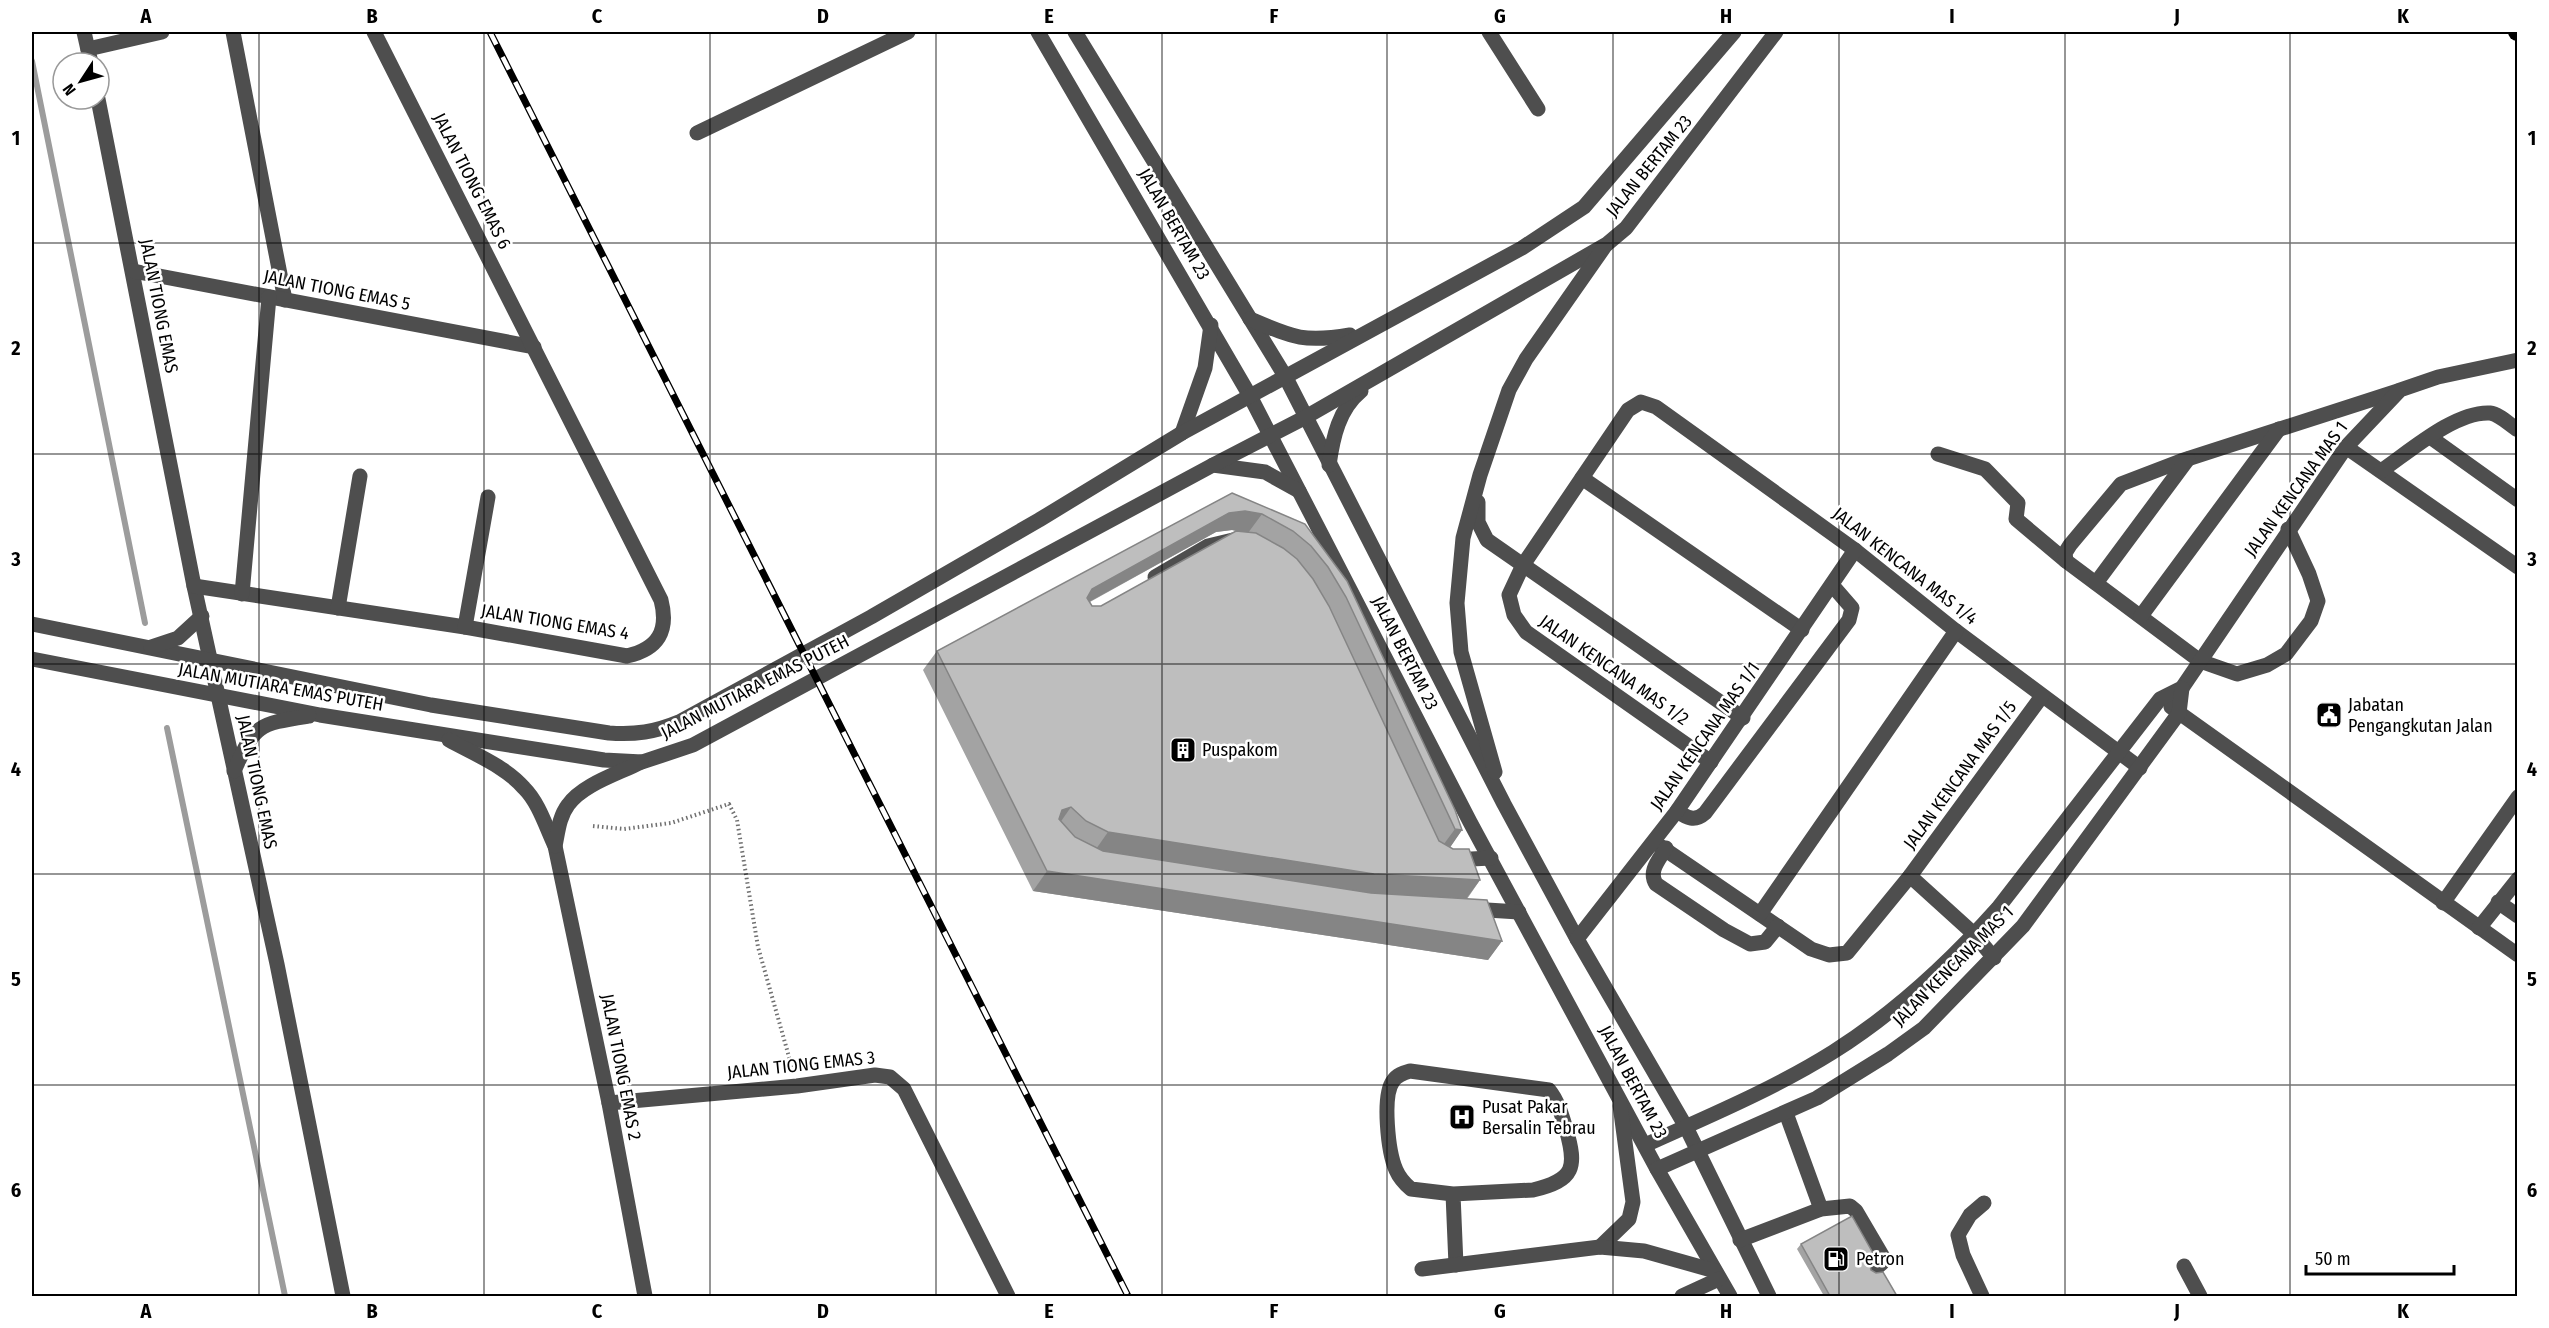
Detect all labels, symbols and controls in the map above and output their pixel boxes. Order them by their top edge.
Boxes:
text: A [140,4,153,28]
text: B [366,4,378,28]
text: C [592,4,603,28]
text: D [817,4,829,28]
text: E [1044,4,1054,28]
text: F [1270,4,1279,28]
text: G [1494,4,1506,28]
text: H [1720,4,1732,28]
text: I [1949,4,1955,28]
text: J [2173,4,2180,28]
text: K [2397,4,2409,28]
north arrow [51,51,111,111]
text: N [59,80,80,99]
street label: JALAN TIONG EMAS 6 [428,109,516,253]
street label: JALAN BERTAM 23 [1601,111,1697,221]
text: 1 [12,126,20,150]
text: 1 [2528,126,2536,150]
street label: JALAN BERTAM 23 [1133,165,1215,283]
street label: JALAN TIONG EMAS [135,237,183,375]
street label: JALAN TIONG EMAS 5 [262,265,412,315]
text: 2 [10,336,21,360]
text: 2 [2526,336,2537,360]
street label: JALAN KENCANA MAS 1 [2240,417,2352,561]
street label: JALAN KENCANA MAS 1/4 [1828,503,1982,630]
text: 3 [10,547,21,571]
text: 3 [2526,547,2537,571]
street label: JALAN BERTAM 23 [1367,592,1443,714]
street label: JALAN TIONG EMAS 4 [480,599,631,645]
street label: JALAN KENCANA MAS 1/2 [1535,610,1693,730]
street label: JALAN MUTIARA EMAS PUTEH [657,630,853,744]
street label: JALAN MUTIARA EMAS PUTEH [177,658,385,716]
street label: JALAN KENCANA MAS 1/1 [1646,658,1764,814]
place label: Jabatan Pengangkutan Jalan [2348,694,2493,737]
street label: JALAN KENCANA MAS 1/5 [1899,697,2021,853]
public building icon: Jabatan Pengangkutan Jalan [2314,700,2344,730]
street label: JALAN TIONG EMAS [232,713,282,851]
building icon: Puspakom [1168,735,1198,765]
place label: Puspakom [1202,739,1278,761]
text: 4 [11,757,21,781]
text: 4 [2527,757,2537,781]
street label: JALAN KENCANA MAS 1 [1888,901,2018,1031]
text: 5 [11,967,21,991]
text: 5 [2527,967,2537,991]
street label: JALAN TIONG EMAS 2 [596,992,646,1142]
street label: JALAN BERTAM 23 [1594,1022,1672,1142]
street label: JALAN TIONG EMAS 3 [726,1046,876,1084]
place label: Pusat Pakar Bersalin Tebrau [1482,1096,1596,1139]
hospital icon: Pusat Pakar Bersalin Tebrau [1447,1102,1477,1132]
text: 6 [11,1178,21,1202]
text: 6 [2527,1178,2537,1202]
scale bar [2306,1238,2454,1276]
fuel station icon: Petron [1821,1244,1851,1274]
place label: Petron [1856,1248,1904,1270]
text: 50 m [2315,1248,2351,1270]
text: A [140,1299,153,1323]
text: B [366,1299,378,1323]
text: C [592,1299,603,1323]
text: D [817,1299,829,1323]
text: E [1044,1299,1054,1323]
text: F [1270,1299,1279,1323]
text: G [1494,1299,1506,1323]
text: H [1720,1299,1732,1323]
text: I [1949,1299,1955,1323]
text: J [2173,1299,2180,1323]
text: K [2397,1299,2409,1323]

